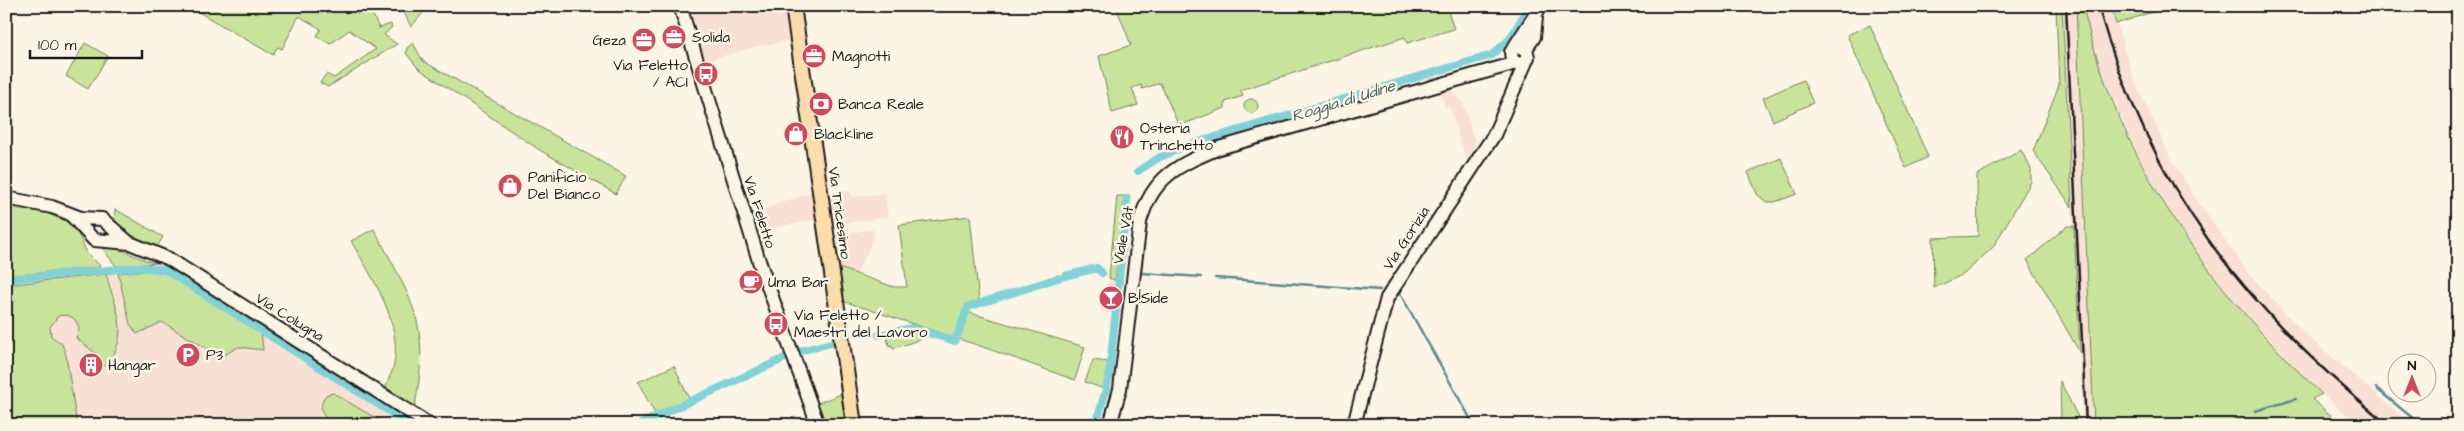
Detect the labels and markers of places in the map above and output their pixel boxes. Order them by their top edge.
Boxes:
office icon: Solida [661,24,687,50]
office icon: Geza [631,27,657,53]
place label: Solida [692,27,730,48]
place label: Geza [592,30,626,51]
office icon: Magnotti [801,43,827,69]
place label: Magnotti [832,46,891,68]
place label: Via Feletto / ACI [613,55,689,93]
bus stop icon: Via Feletto / ACI [693,61,719,87]
bank icon: Banca Reale [808,91,834,117]
place label: Banca Reale [838,94,924,115]
place label: Osteria Trinchetto [1140,118,1214,156]
shop icon: Blackline [783,121,809,147]
place label: Blackline [814,124,874,145]
restaurant icon: Osteria Trinchetto [1109,124,1135,150]
place label: Panificio Del Bianco [528,167,601,205]
shop icon: Panificio Del Bianco [497,173,523,199]
cafe icon: Uma Bar [738,269,764,295]
place label: Uma Bar [768,272,828,293]
bar icon: B!Side [1098,285,1124,311]
place label: B!Side [1128,288,1168,309]
place label: Via Feletto / Maestri del Lavoro [794,305,928,343]
bus stop icon: Via Feletto / Maestri del Lavoro [763,311,789,337]
parking icon: P3 [175,342,201,368]
place label: P3 [206,345,224,366]
building icon: Hangar [78,352,104,378]
place label: Hangar [108,355,156,377]

